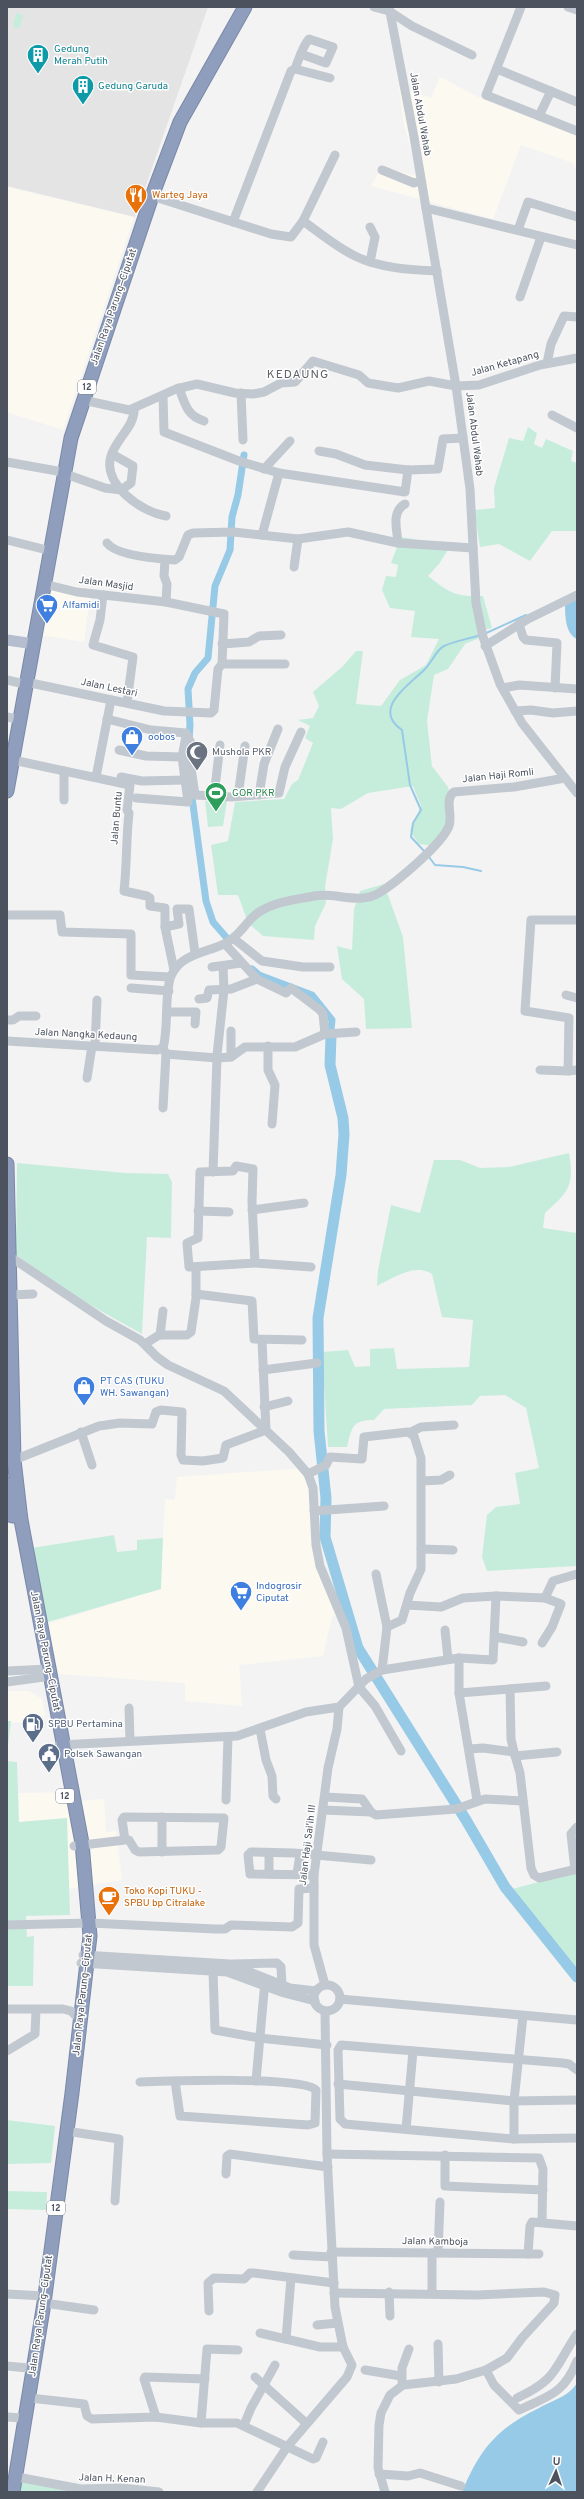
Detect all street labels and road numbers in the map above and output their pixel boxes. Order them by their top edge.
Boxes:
street label: Jalan Abdul Wahab [406,71,434,157]
street label: Jalan Raya Parung—Ciputat [88,247,140,367]
street label: Jalan Ketapang [470,348,540,380]
road number: 12 [78,380,96,394]
street label: Jalan Abdul Wahab [462,391,486,477]
street label: Jalan Masjid [78,574,134,594]
street label: Jalan Lestari [79,676,139,700]
street label: Jalan Haji Romli [462,766,534,786]
street label: Jalan Buntu [108,791,126,845]
street label: Jalan Nangka Kedaung [34,1026,138,1044]
street label: Jalan Raya Parung—Ciputat [27,1590,63,1713]
road number: 12 [56,1789,74,1803]
street label: Jalan Haji Sai'ih III [297,1804,319,1886]
street label: Jalan Raya Parung—Ciputat [70,1933,96,2057]
road number: 12 [47,2201,65,2215]
street label: Jalan Kamboja [402,2235,468,2249]
street label: Jalan Raya Parung—Ciputat [26,2254,56,2377]
street label: Jalan H. Kenan [78,2471,146,2487]

